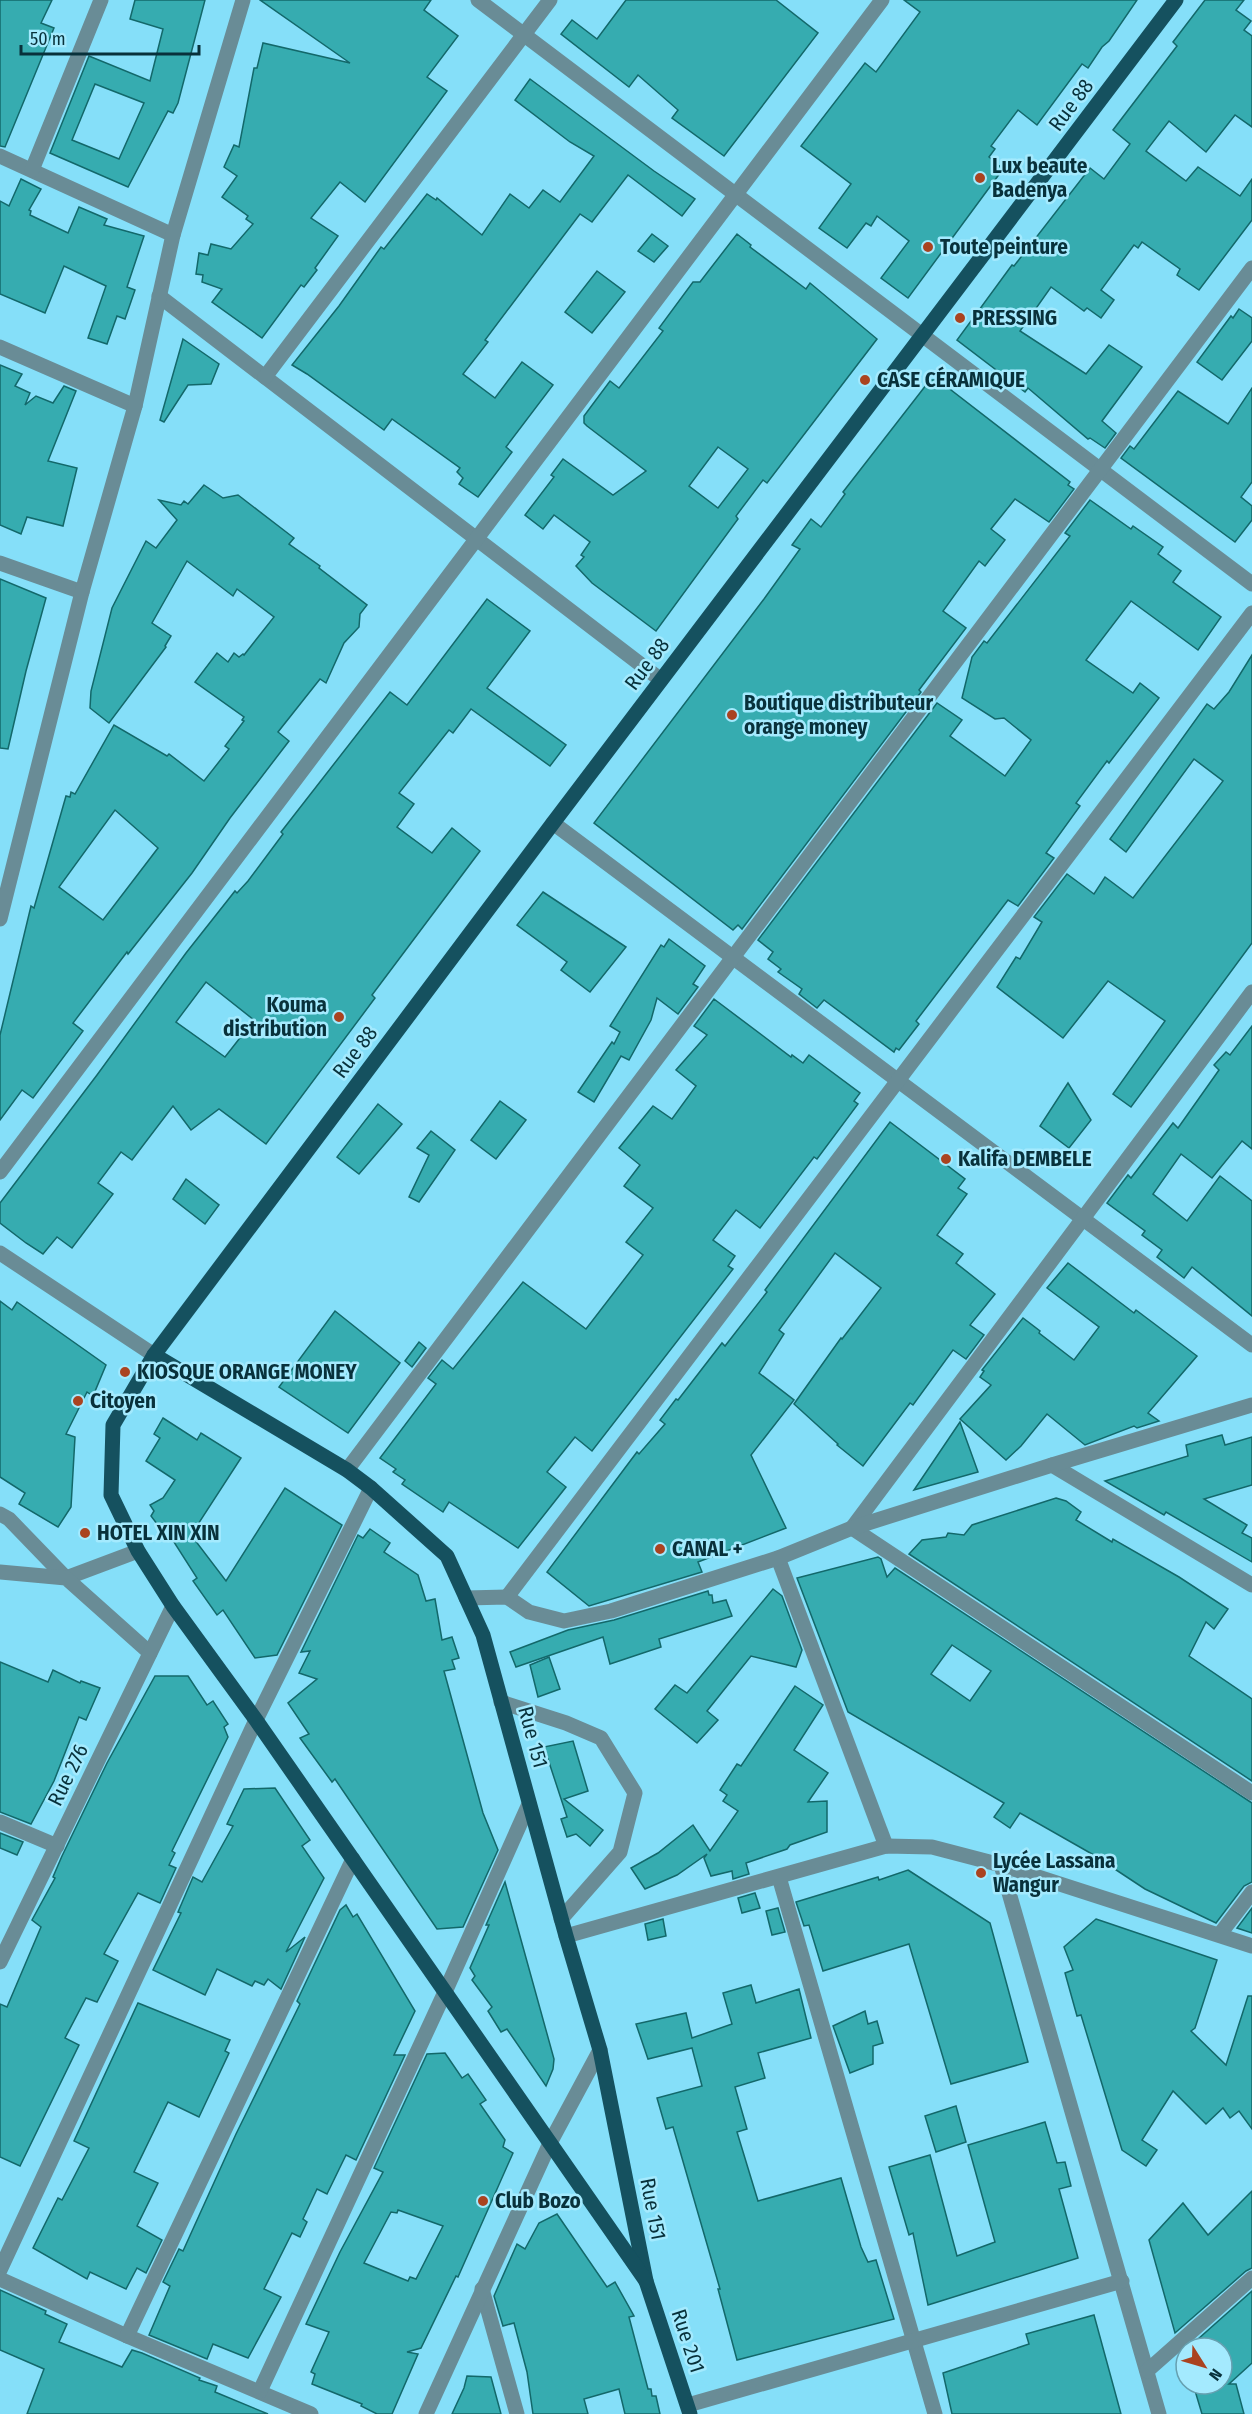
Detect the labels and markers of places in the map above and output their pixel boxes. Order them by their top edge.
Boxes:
place label: Lux beaute Badenya [992,153,1088,203]
marker: Lux beaute Badenya [973,171,987,185]
place label: Toute peinture [940,234,1068,260]
marker: Toute peinture [921,240,935,254]
place label: PRESSING [972,305,1057,331]
marker: PRESSING [953,311,967,325]
place label: CASE CÉRAMIQUE [877,366,1025,393]
marker: CASE CÉRAMIQUE [858,373,872,387]
place label: Boutique distributeur orange money [744,690,934,740]
marker: Boutique distributeur orange money [725,708,739,722]
place label: Kouma distribution [223,992,327,1042]
marker: Kouma distribution [332,1010,346,1024]
place label: Kalifa DEMBELE [958,1146,1092,1172]
marker: Kalifa DEMBELE [939,1152,953,1166]
place label: KIOSQUE ORANGE MONEY [137,1359,357,1385]
marker: KIOSQUE ORANGE MONEY [118,1365,132,1379]
place label: Citoyen [90,1388,156,1414]
marker: Citoyen [71,1394,85,1408]
place label: HOTEL XIN XIN [97,1520,220,1546]
marker: HOTEL XIN XIN [78,1526,92,1540]
place label: CANAL + [672,1536,743,1562]
marker: CANAL + [653,1542,667,1556]
place label: Lycée Lassana Wangur [993,1848,1116,1898]
marker: Lycée Lassana Wangur [974,1866,988,1880]
place label: Club Bozo [495,2188,581,2214]
marker: Club Bozo [476,2194,490,2208]

